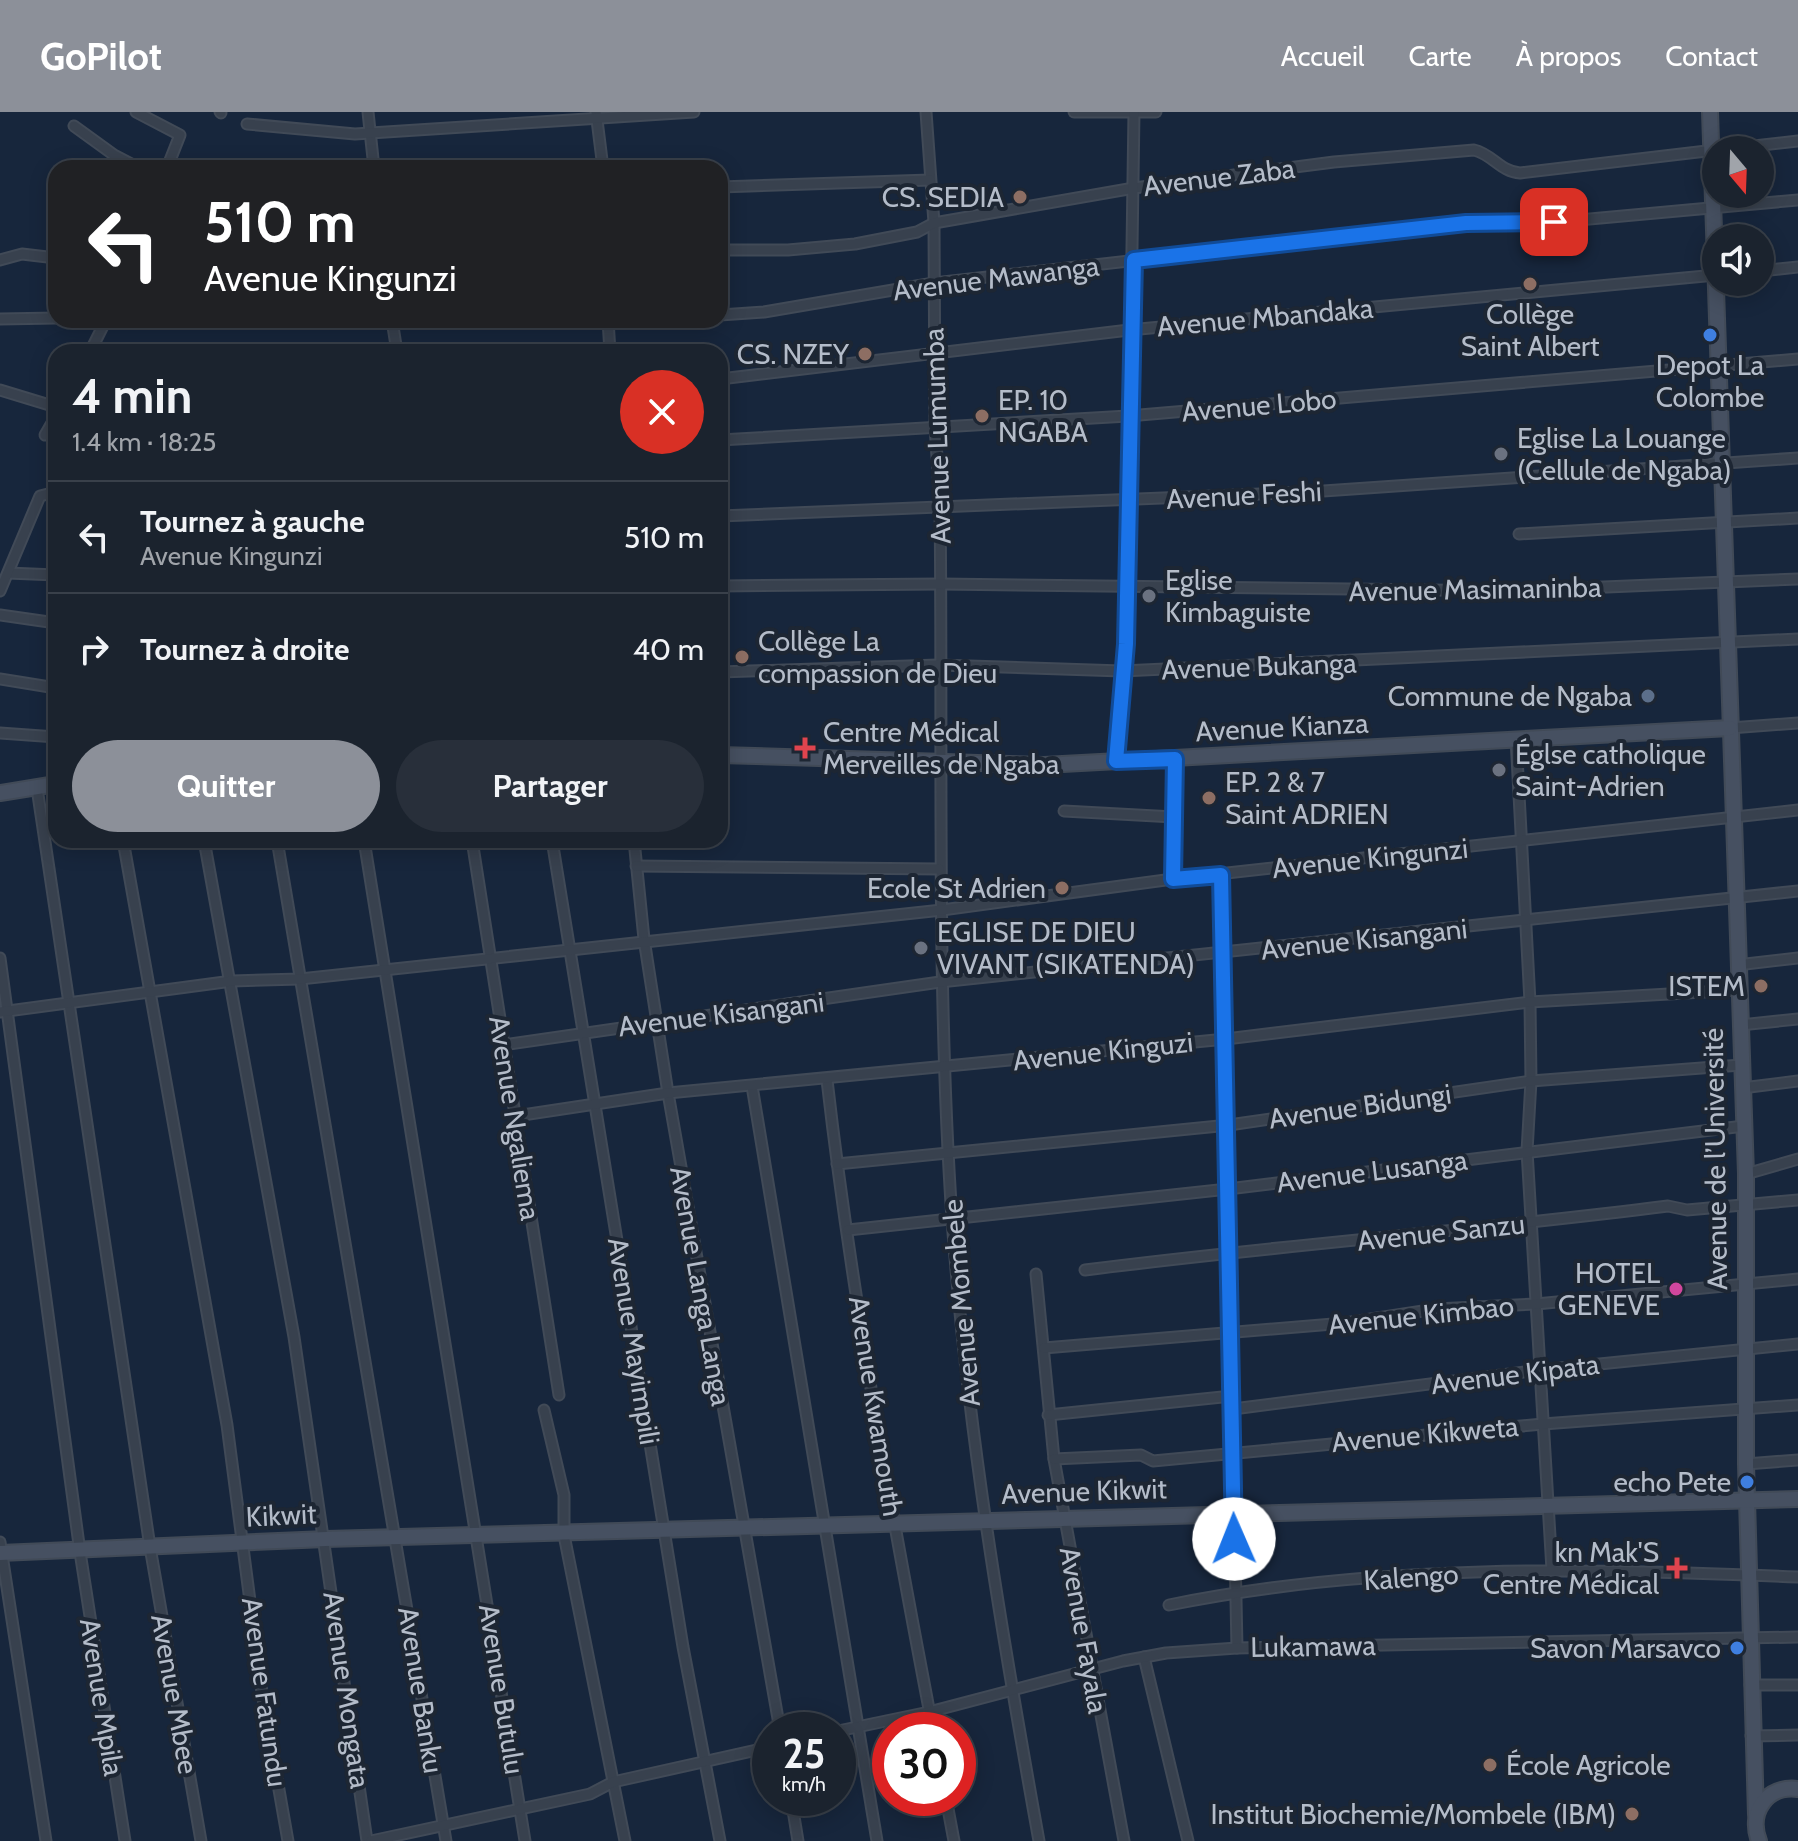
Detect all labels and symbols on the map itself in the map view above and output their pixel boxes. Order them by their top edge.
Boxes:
north arrow [1702,136,1774,208]
street label: Avenue Zaba [1141,151,1297,203]
place label: CS. SEDIA [882,180,1005,214]
marker: CS. SEDIA [1011,188,1029,206]
pin [1520,188,1588,256]
street label: Avenue Mawanga [891,248,1102,308]
marker: Collège Saint Albert [1521,275,1539,293]
street label: Avenue Mbandaka [1155,291,1375,343]
place label: Collège Saint Albert [1461,297,1599,363]
marker: Depot La Colombe [1701,326,1719,344]
street label: Avenue Lumumba [916,327,958,545]
place label: CS. NZEY [737,337,850,371]
marker: CS. NZEY [856,345,874,363]
place label: Depot La Colombe [1656,348,1765,414]
street label: Avenue Lobo [1180,381,1338,429]
place label: EP. 10 NGABA [998,383,1088,449]
marker: EP. 10 NGABA [973,407,991,425]
place label: Eglise La Louange (Cellule de Ngaba) [1517,421,1732,487]
marker: Eglise La Louange (Cellule de Ngaba) [1492,445,1510,463]
street label: Avenue Feshi [1165,474,1323,516]
place label: Eglise Kimbaguiste [1165,563,1311,629]
street label: Avenue Masimaninba [1348,570,1602,608]
marker: Eglise Kimbaguiste [1140,587,1158,605]
place label: Collège La compassion de Dieu [758,624,997,690]
street label: Avenue Bukanga [1161,646,1358,686]
marker: Collège La compassion de Dieu [733,648,751,666]
place label: Commune de Ngaba [1388,679,1633,713]
marker: Commune de Ngaba [1639,687,1657,705]
street label: Avenue Kianza [1195,705,1370,749]
place label: Centre Médical Merveilles de Ngaba [823,715,1060,781]
marker: Centre Médical Merveilles de Ngaba [794,737,816,759]
place label: Églse catholique Saint-Adrien [1515,737,1706,803]
marker: Églse catholique Saint-Adrien [1490,761,1508,779]
place label: EP. 2 & 7 Saint ADRIEN [1225,765,1389,831]
marker: EP. 2 & 7 Saint ADRIEN [1200,789,1218,807]
street label: Avenue Kingunzi [1270,831,1470,885]
place label: Ecole St Adrien [867,871,1046,905]
marker: Ecole St Adrien [1053,879,1071,897]
street label: Avenue Kisangani [1259,911,1469,967]
place label: EGLISE DE DIEU VIVANT (SIKATENDA) [937,915,1195,981]
marker: EGLISE DE DIEU VIVANT (SIKATENDA) [912,939,930,957]
place label: ISTEM [1668,969,1745,1003]
marker: ISTEM [1752,977,1770,995]
street label: Avenue Kisangani [616,985,826,1043]
street label: Avenue Ngaliema [482,1013,548,1223]
street label: Avenue Kinguzi [1011,1025,1195,1077]
street label: Avenue de l’Université [1696,1028,1734,1290]
street label: Avenue Bidungi [1267,1076,1453,1136]
street label: Avenue Lusanga [1275,1142,1470,1200]
street label: Avenue Langa Langa [663,1164,739,1409]
street label: Avenue Mombele [935,1198,987,1408]
street label: Avenue Sanzu [1355,1206,1527,1258]
street label: Avenue Mayimpili [601,1235,667,1447]
place label: HOTEL GENEVE [1558,1256,1660,1322]
marker: HOTEL GENEVE [1667,1280,1685,1298]
street label: Avenue Kimbao [1326,1288,1516,1342]
street label: Avenue Kwamouth [842,1293,910,1519]
street label: Avenue Kipata [1429,1347,1602,1401]
street label: Avenue Kikweta [1330,1409,1520,1459]
place label: echo Pete [1613,1465,1731,1499]
street label: Avenue Kikwit [1001,1471,1167,1511]
marker: echo Pete [1738,1473,1756,1491]
street label: Kikwit [245,1496,317,1534]
position arrow [1192,1497,1276,1581]
place label: kn Mak'S Centre Médical [1483,1535,1659,1601]
street label: Avenue Fayala [1053,1544,1115,1716]
street label: Kalengo [1362,1557,1460,1597]
marker: kn Mak'S Centre Médical [1666,1557,1688,1579]
street label: Avenue Mongata [316,1589,378,1791]
street label: Avenue Fatundu [235,1595,295,1789]
street label: Avenue Butulu [472,1602,532,1776]
street label: Avenue Banku [391,1604,451,1776]
street label: Avenue Mbee [144,1611,206,1777]
street label: Avenue Mpila [73,1616,131,1779]
street label: Lukamawa [1250,1628,1377,1664]
place label: Savon Marsavco [1530,1631,1721,1665]
marker: Savon Marsavco [1728,1639,1746,1657]
speed limit sign: 30 [872,1712,976,1816]
place label: École Agricole [1506,1748,1671,1782]
marker: École Agricole [1481,1756,1499,1774]
place label: Institut Biochemie/Mombele (IBM) [1211,1797,1616,1831]
marker: Institut Biochemie/Mombele (IBM) [1623,1805,1641,1823]

